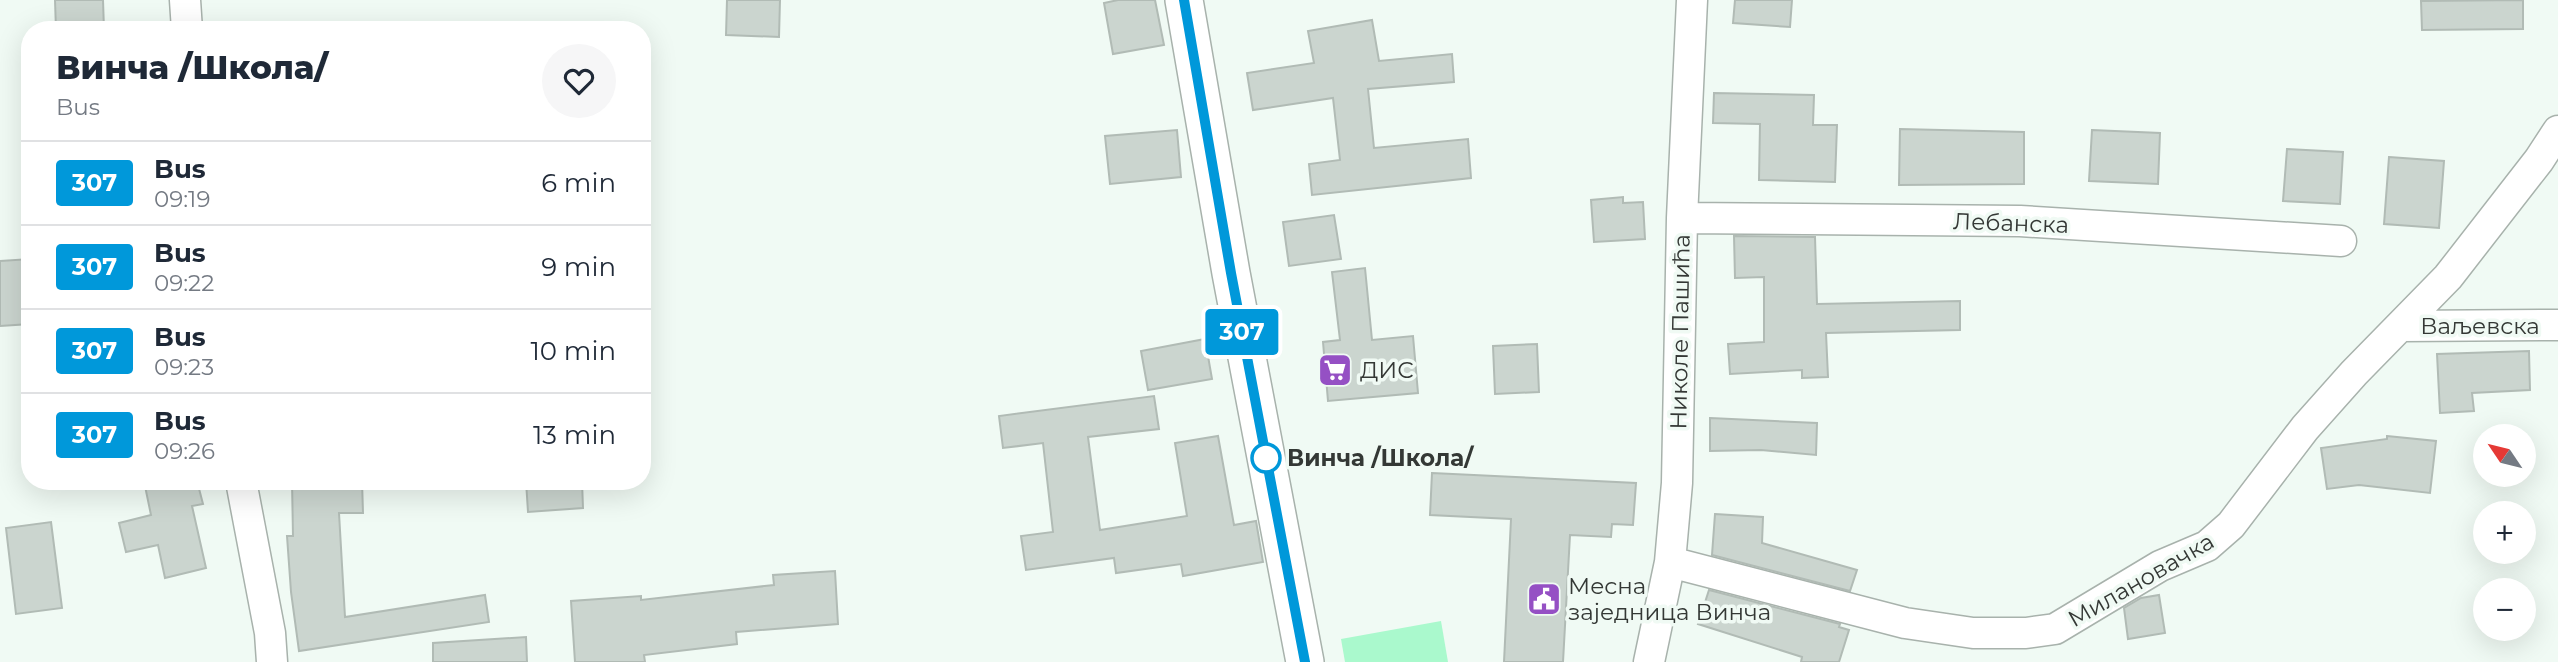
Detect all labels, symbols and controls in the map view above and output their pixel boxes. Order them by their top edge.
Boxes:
button: heart [542,44,616,118]
text: Винча /Школа/ [56,47,328,87]
text: Bus [56,93,100,121]
text: Bus [154,153,206,185]
text: 6 min [541,167,616,199]
text: 307 [72,168,117,197]
text: 09:19 [154,185,210,213]
street label: Лебанска [1953,207,2069,239]
street label: Николе Пашића [1664,234,1696,430]
text: Bus [154,237,206,269]
text: 9 min [541,251,616,283]
text: 307 [72,252,117,281]
text: 09:22 [154,269,214,297]
line badge: 307 [1202,309,1282,355]
street label: Ваљевска [2420,312,2540,340]
text: 307 [1219,317,1265,346]
text: Bus [154,321,206,353]
text: 10 min [530,335,616,367]
text: 307 [72,336,117,365]
supermarket icon: ДИС [1316,351,1354,389]
text: 09:23 [154,353,214,381]
place label: ДИС [1360,356,1414,384]
text: Bus [154,405,206,437]
text: 13 min [533,419,616,451]
text: 307 [72,420,117,449]
north arrow [2473,424,2536,486]
map controls [2473,424,2536,641]
text: 09:26 [154,437,215,465]
marker: Винча /Школа/ [1251,443,1281,473]
place label: Винча /Школа/ [1287,444,1475,472]
button: + [2473,501,2536,564]
street label: Милановачка [2063,527,2219,633]
place label: Месна заједница Винча [1568,572,1771,626]
button: − [2473,578,2536,641]
public building icon: Месна заједница Винча [1525,580,1563,618]

